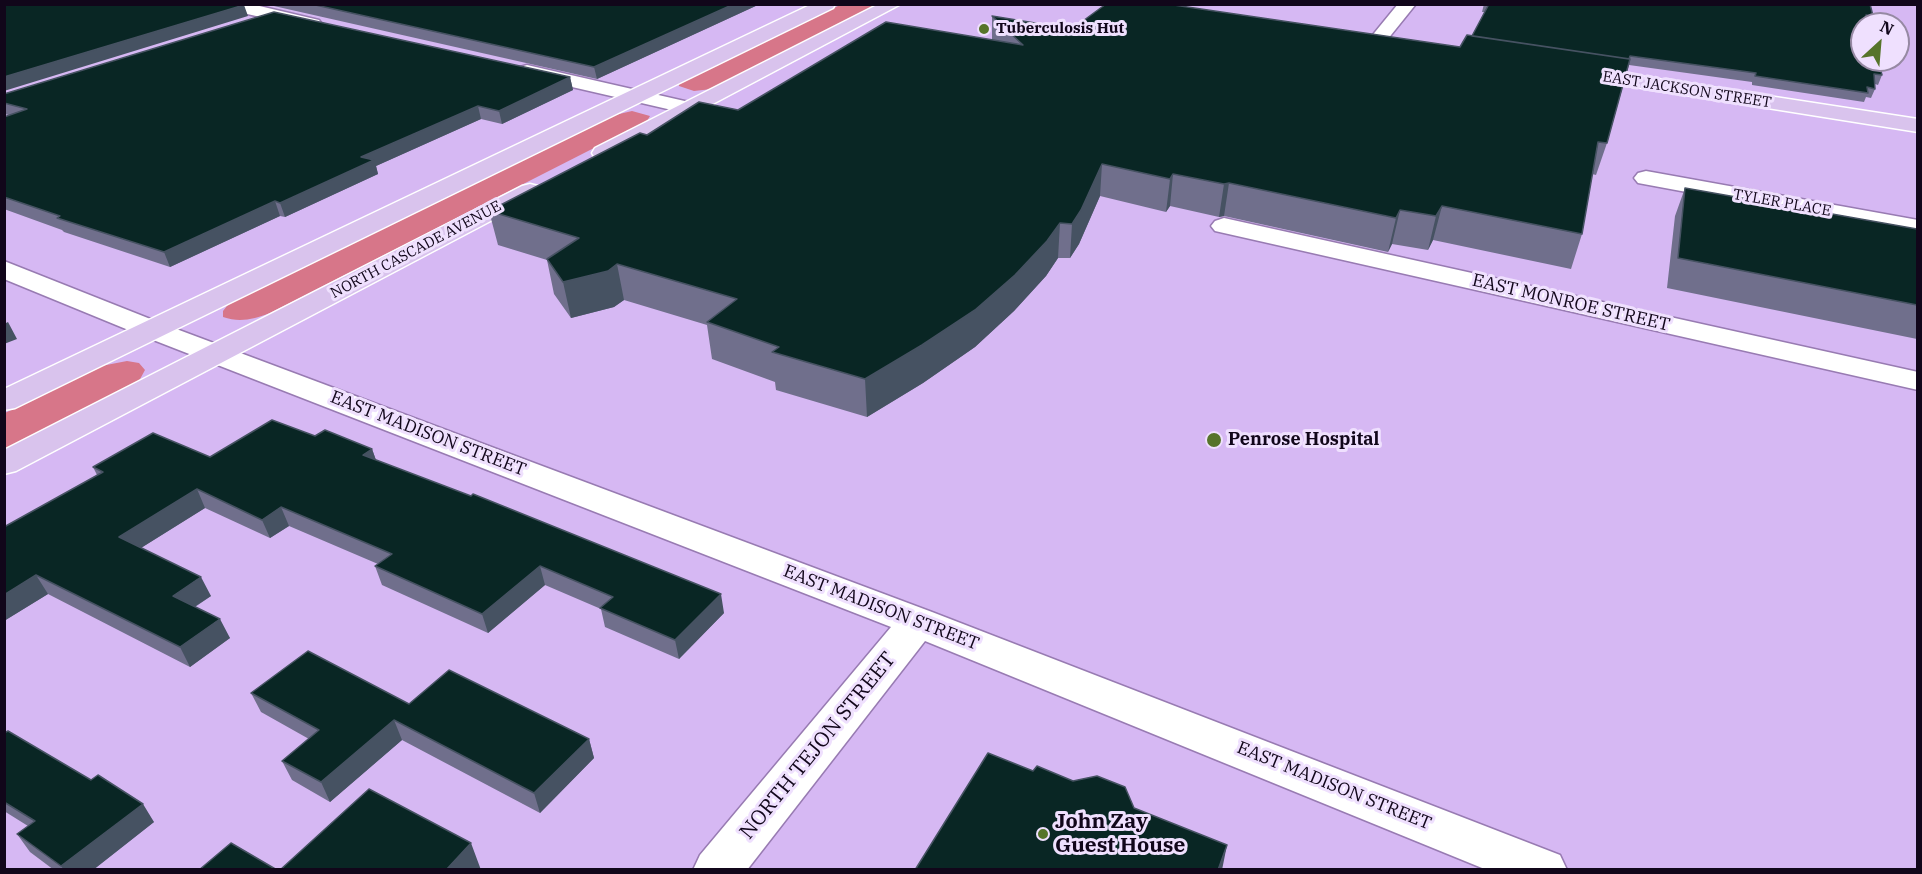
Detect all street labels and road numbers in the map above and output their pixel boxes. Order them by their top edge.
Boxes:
street label: EAST JACKSON STREET [1601,68,1773,112]
street label: TYLER PLACE [1732,186,1832,220]
street label: NORTH CASCADE AVENUE [328,197,504,303]
street label: EAST MONROE STREET [1470,270,1672,336]
street label: EAST MADISON STREET [327,387,529,481]
street label: EAST MADISON STREET [780,561,982,655]
street label: NORTH TEJON STREET [735,647,901,845]
street label: EAST MADISON STREET [1234,737,1434,835]

